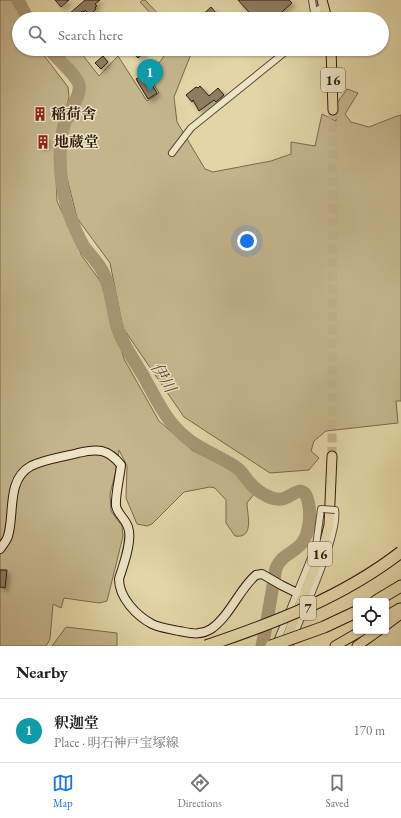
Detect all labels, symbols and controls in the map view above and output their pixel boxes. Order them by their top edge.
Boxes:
search box [12,12,389,56]
icon: search [26,23,48,45]
text: Search here [58,25,123,44]
pin: 1 [137,59,163,92]
road number: 16 [321,68,345,92]
place label: 稲荷舎 [51,104,97,123]
building icon: 稲荷舎 [32,106,48,122]
place label: 地蔵堂 [54,132,99,151]
building icon: 地蔵堂 [35,134,51,150]
your location [237,231,257,251]
water label: 伊川 [146,358,182,398]
road number: 16 [308,542,332,566]
road number: 7 [300,596,316,620]
map controls [353,598,389,634]
button: locate [353,598,389,634]
text: Nearby [16,661,68,683]
text: 釈迦堂 [54,713,99,732]
text: 1 [26,722,32,739]
text: 170 m [354,722,385,739]
text: Place · 明石神戸宝塚線 [54,734,178,751]
tab: Map [52,772,74,810]
tab: Directions [178,772,222,810]
tab: Saved [326,772,349,810]

